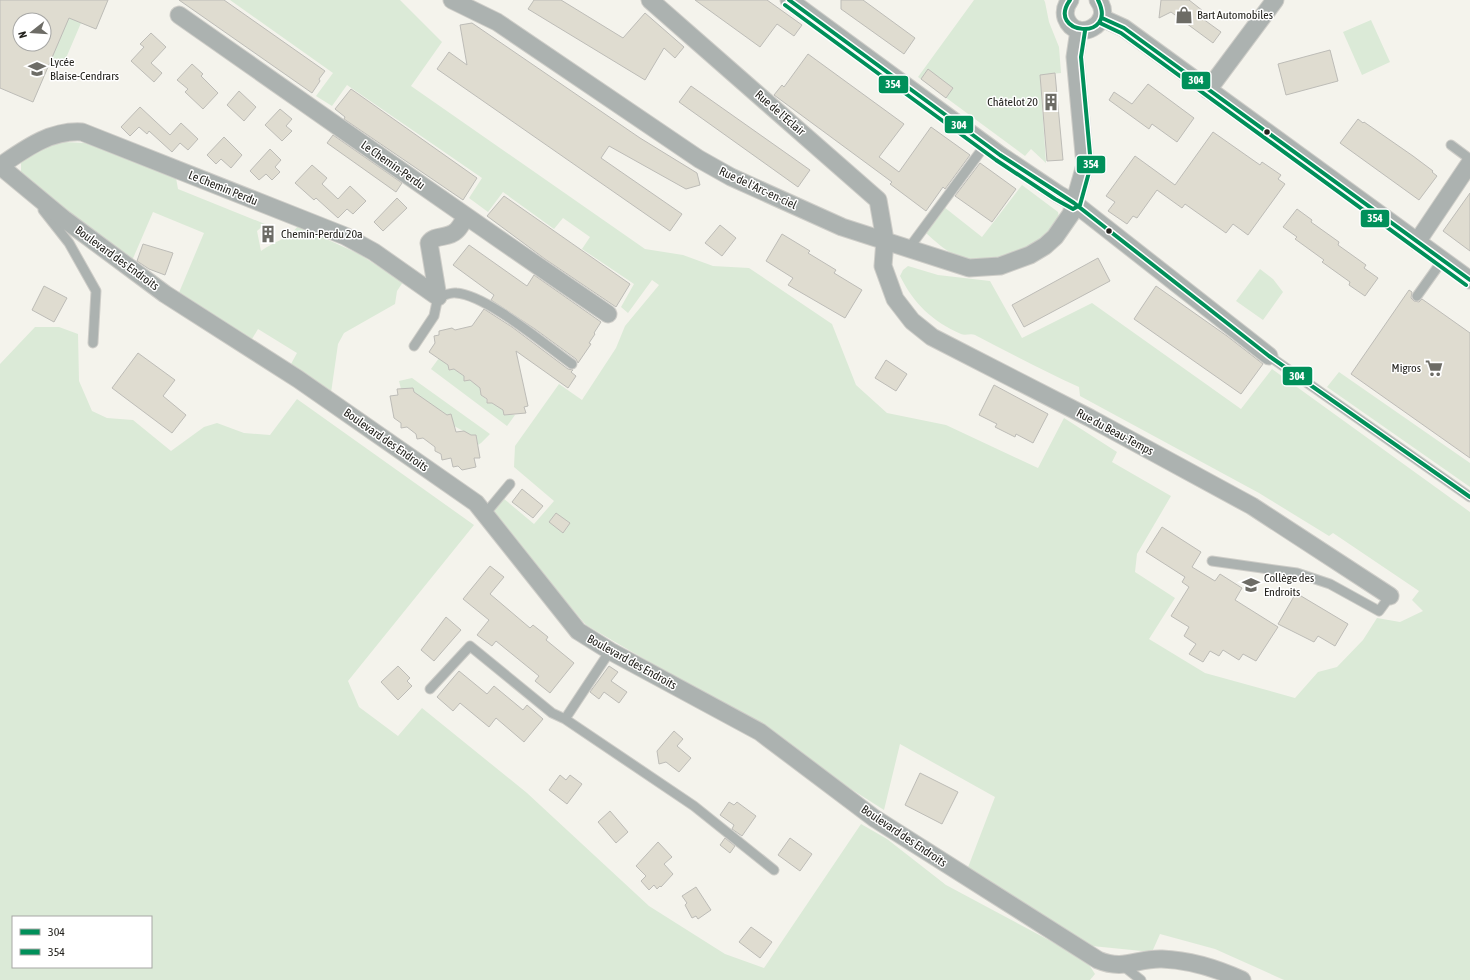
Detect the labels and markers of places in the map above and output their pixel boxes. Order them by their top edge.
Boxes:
shop icon: Bart Automobiles [1174,5,1194,25]
place label: Bart Automobiles [1197,8,1273,22]
place label: Lycée Blaise-Cendrars [50,55,119,83]
school or university icon: Lycée Blaise-Cendrars [27,59,47,79]
building icon: Châtelot 20 [1041,92,1061,112]
place label: Châtelot 20 [987,95,1038,109]
unlabelled marker [1262,127,1272,137]
building icon: Chemin-Perdu 20a [258,224,278,244]
unlabelled marker [1104,226,1114,236]
place label: Chemin-Perdu 20a [281,227,363,241]
supermarket icon: Migros [1424,358,1444,378]
place label: Migros [1392,361,1421,375]
place label: Collège des Endroits [1264,571,1314,599]
school or university icon: Collège des Endroits [1241,575,1261,595]

